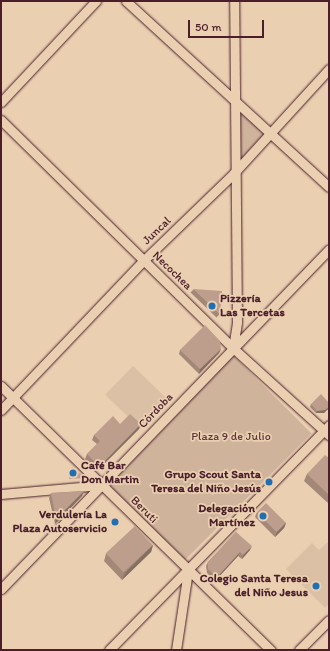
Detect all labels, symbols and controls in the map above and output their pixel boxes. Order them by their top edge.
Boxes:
scale bar [190,12,266,38]
text: 50 m [195,20,221,34]
street label: Juncal [140,214,174,248]
street label: Necochea [149,249,195,293]
place label: Pizzería Las Tercetas [220,292,284,320]
marker: Pizzería Las Tercetas [207,301,217,311]
street label: Córdoba [136,390,176,432]
park label: Plaza 9 de Julio [191,430,271,444]
place label: Café Bar Don Martin [81,459,139,487]
marker: Café Bar Don Martin [68,468,78,478]
place label: Grupo Scout Santa Teresa del Niño Jesús [151,468,261,496]
marker: Grupo Scout Santa Teresa del Niño Jesús [264,477,274,487]
street label: Beruti [127,493,161,527]
place label: Delegación Martínez [198,502,255,530]
place label: Verdulería La Plaza Autoservicio [12,508,107,536]
marker: Delegación Martínez [258,511,268,521]
marker: Verdulería La Plaza Autoservicio [110,517,120,527]
place label: Colegio Santa Teresa del Niño Jesus [201,572,308,600]
marker: Colegio Santa Teresa del Niño Jesus [311,581,321,591]

